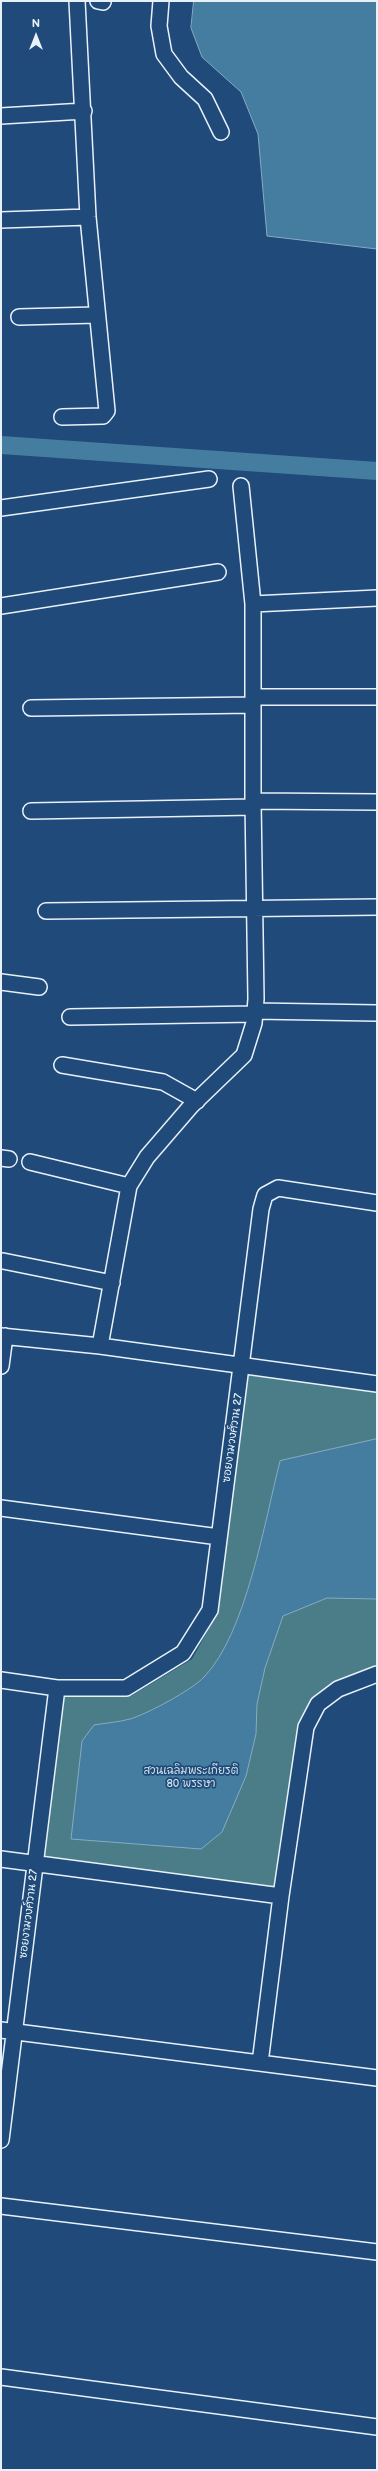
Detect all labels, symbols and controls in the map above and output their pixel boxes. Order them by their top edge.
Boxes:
north arrow [16,16,56,56]
text: N [32,17,40,30]
street label: ซอยงามวงศ์วาน 27 [220,1393,246,1483]
park label: สวนเฉลิมพระเกียรติ 80 พรรษา [144,1764,238,1790]
street label: ซอยงามวงศ์วาน 27 [17,1869,41,1959]

